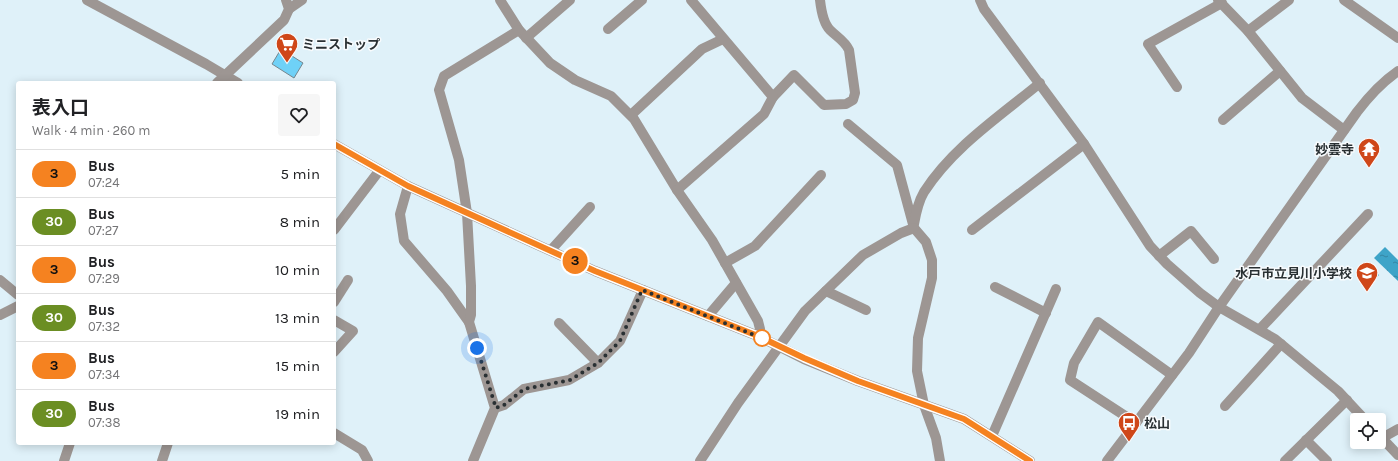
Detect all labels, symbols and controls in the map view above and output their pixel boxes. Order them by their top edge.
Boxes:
supermarket icon: ミニストップ [274,31,300,64]
place label: ミニストップ [302,37,380,52]
button: heart [278,94,320,136]
text: 表入口 [32,97,89,119]
text: Walk · 4 min · 260 m [32,123,151,138]
temple icon: 妙雲寺 [1356,136,1382,169]
place label: 妙雲寺 [1315,142,1354,157]
text: Bus [88,157,115,175]
text: 3 [50,165,58,182]
text: 5 min [280,165,320,183]
text: 07:24 [88,175,120,190]
text: Bus [88,205,115,223]
text: 30 [45,213,63,230]
text: 8 min [280,213,320,231]
text: 07:27 [88,223,118,238]
line badge: 3 [562,248,588,274]
text: 3 [571,252,579,269]
text: Bus [88,253,115,271]
school or university icon: 水戸市立見川小学校 [1354,260,1380,293]
text: 3 [50,261,58,278]
text: 10 min [275,261,320,279]
place label: 水戸市立見川小学校 [1235,266,1352,281]
text: 07:29 [88,271,120,286]
text: Bus [88,301,115,319]
text: 30 [45,309,63,326]
text: 13 min [275,309,320,327]
text: 07:32 [88,319,120,334]
unlabelled marker [753,329,771,347]
your location [467,338,487,358]
text: Bus [88,349,115,367]
text: 3 [50,357,58,374]
text: 15 min [275,357,320,375]
text: 07:34 [88,367,120,382]
text: Bus [88,397,115,415]
text: 30 [45,405,63,422]
text: 19 min [275,405,320,423]
bus stop icon: 松山 [1116,410,1142,443]
map controls [1350,413,1386,449]
button: locate [1350,413,1386,449]
text: 07:38 [88,415,120,430]
place label: 松山 [1144,416,1170,431]

